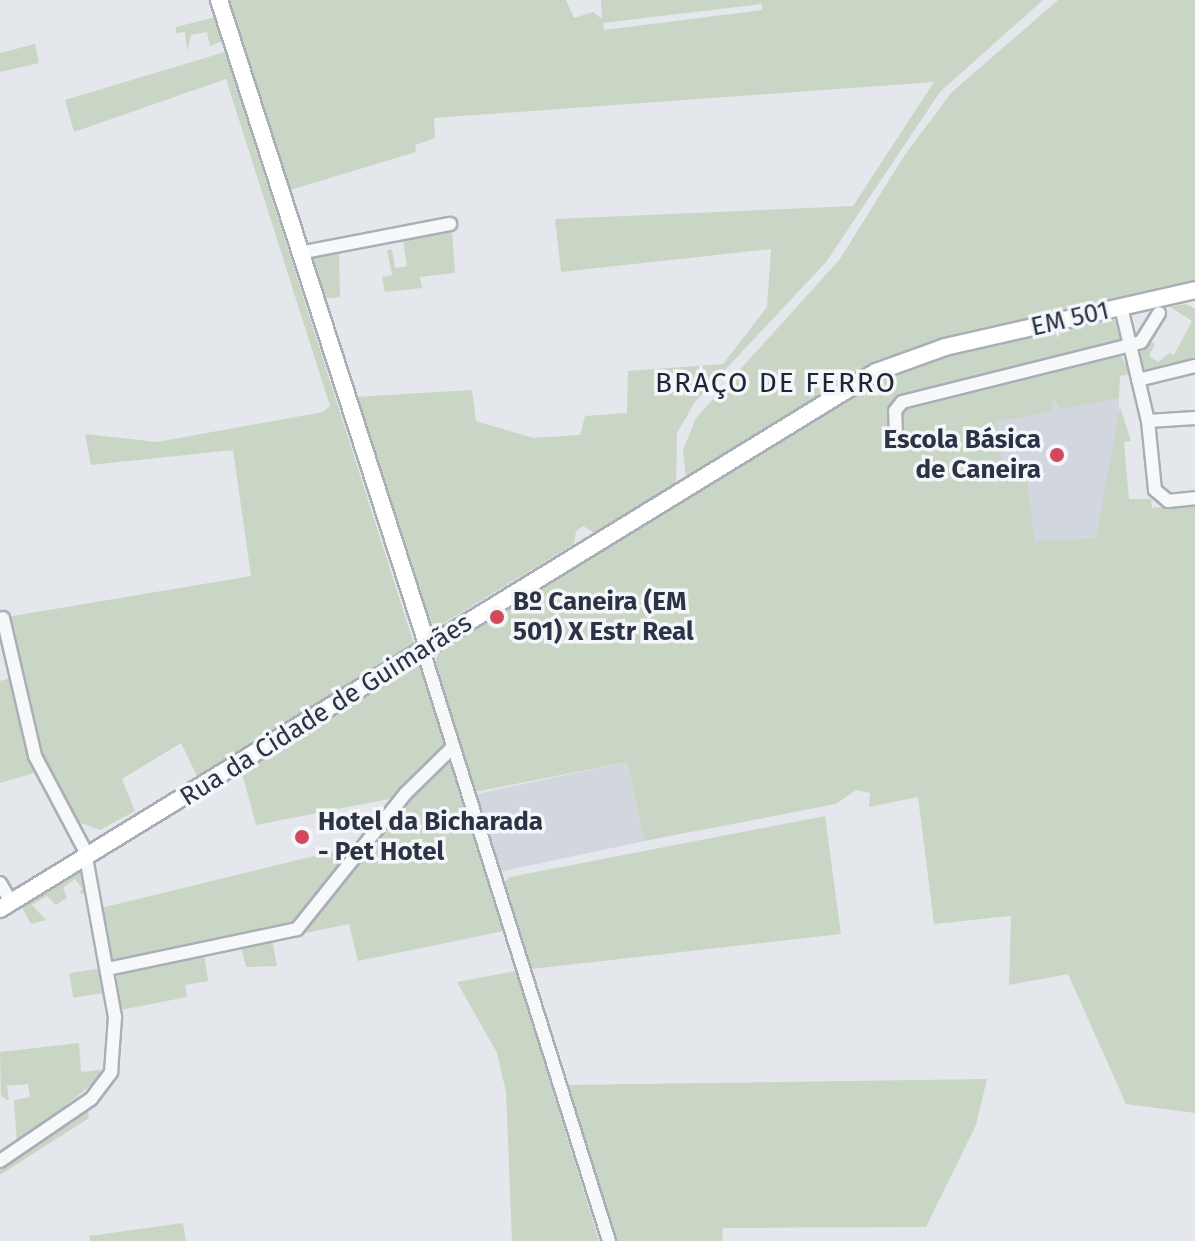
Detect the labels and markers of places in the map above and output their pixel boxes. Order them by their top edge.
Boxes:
place label: Escola Básica de Caneira [883,424,1041,486]
marker: Escola Básica de Caneira [1048,446,1066,464]
place label: Bº Caneira (EM 501) X Estr Real [513,586,694,648]
marker: Bº Caneira (EM 501) X Estr Real [488,608,506,626]
place label: Hotel da Bicharada - Pet Hotel [318,806,543,868]
marker: Hotel da Bicharada - Pet Hotel [293,828,311,846]

